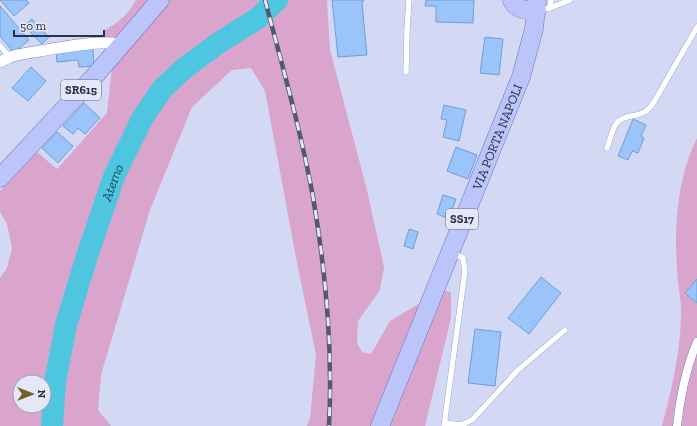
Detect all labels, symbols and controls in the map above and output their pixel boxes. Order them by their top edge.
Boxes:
scale bar [14,12,104,38]
text: 50 m [20,19,47,33]
road number: SR615 [61,80,101,100]
street label: VIA PORTA NAPOLI [468,82,525,193]
water label: Aterno [98,161,127,204]
road number: SS17 [446,209,478,229]
north arrow [12,374,52,414]
text: N [35,390,48,399]

